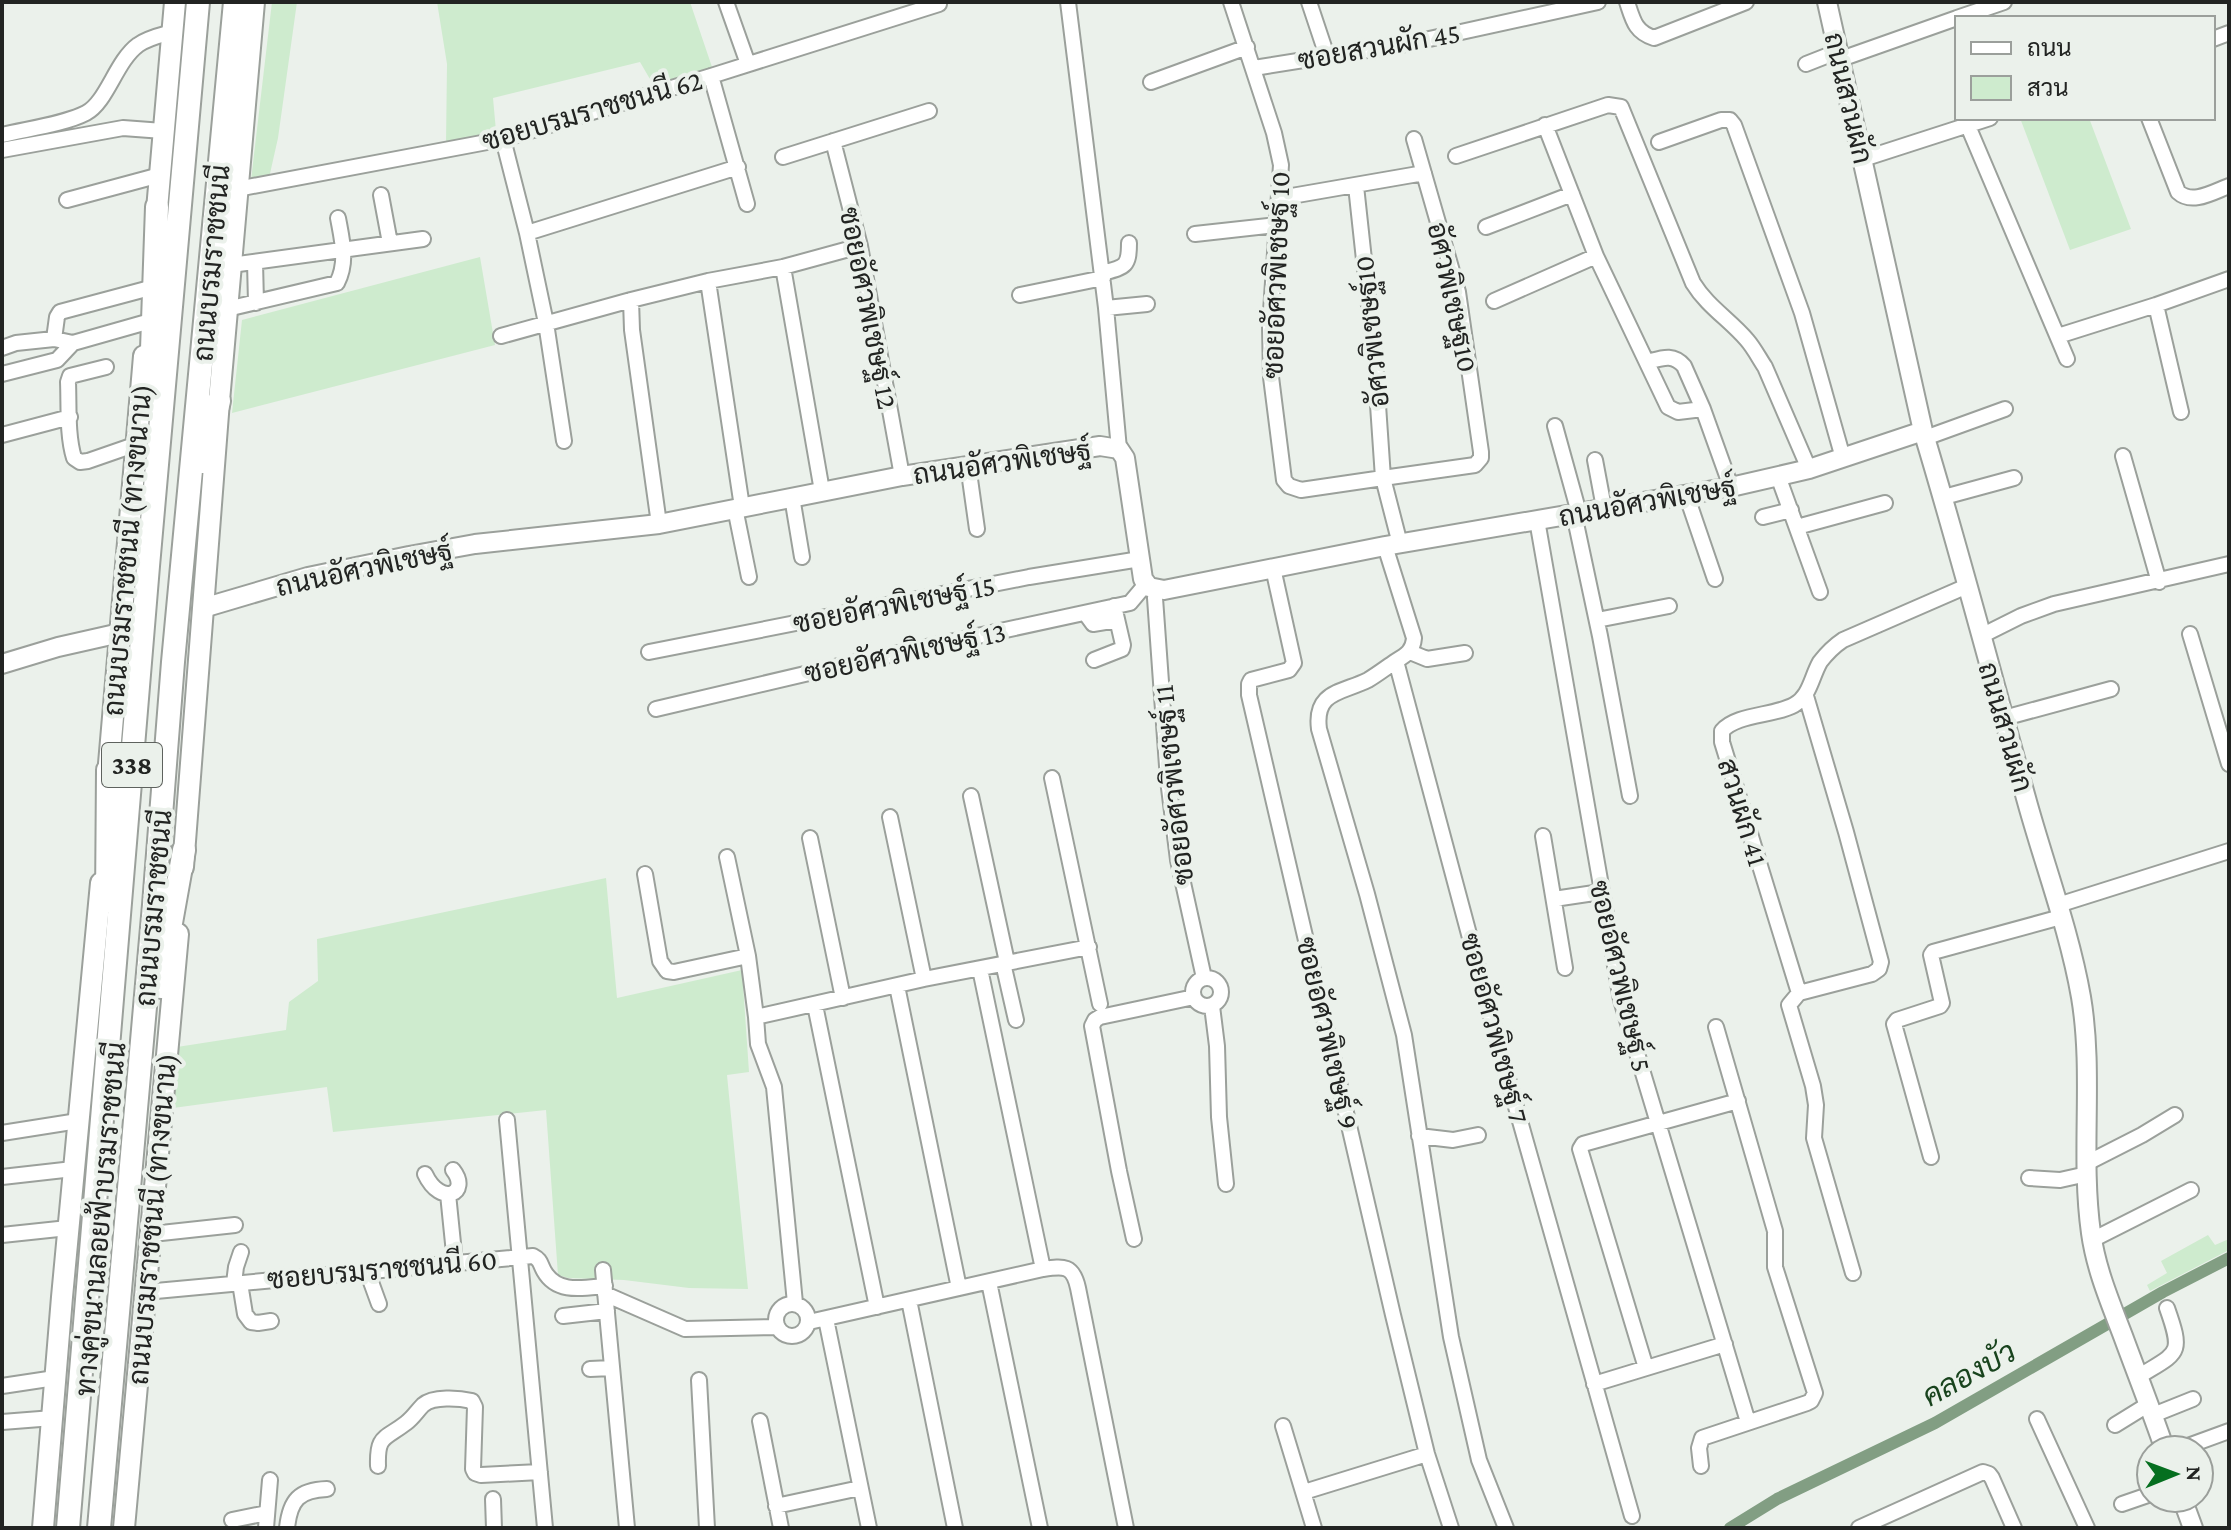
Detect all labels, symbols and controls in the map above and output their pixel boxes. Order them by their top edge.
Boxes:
street label: ซอยสวนผัก 45 [1295,14,1463,76]
legend [1955,16,2215,120]
street label: ถนนสวนผัก [1818,29,1882,167]
text: ถนน [2027,34,2072,61]
street label: ซอยบรมราชชนนี 62 [478,61,706,157]
text: สวน [2027,74,2069,101]
street label: ถนนบรมราชชนนี [184,163,236,363]
street label: ซอยอัศวพิเชษฐ์ 10 [1253,171,1299,379]
street label: ซอยอัศวพิเชษฐ์ 12 [831,204,907,412]
street label: อัศวพิเชษฐ10 [1419,219,1486,376]
street label: อัศวพิเชษฐ์10 [1344,254,1398,410]
street label: ถนนบรมราชชนนี (ทางขนาน) [95,383,158,717]
street label: ถนนอัศวพิเชษฐ์ [911,431,1093,493]
street label: ถนนอัศวพิเชษฐ์ [1555,467,1739,535]
street label: ถนนอัศวพิเชษฐ์ [272,531,456,605]
street label: ซอยอัศวพิเชษฐ์ 15 [790,566,998,642]
street label: ซอยอัศวพิเชษฐ์ 13 [801,612,1009,692]
street label: ถนนสวนผัก [1972,658,2042,796]
street label: ซอยอัศวพิเชษฐ์ 11 [1144,683,1202,887]
road number: 338 [102,743,162,787]
street label: สวนผัก 41 [1711,754,1776,870]
street label: ถนนบรมราชชนนี [126,808,178,1008]
street label: ซอยอัศวพิเชษฐ์ 5 [1580,876,1662,1076]
street label: ซอยอัศวพิเชษฐ์ 7 [1451,929,1539,1127]
street label: ซอยอัศวพิเชษฐ์ 9 [1287,933,1369,1133]
street label: ทางคู่ขนานลอยฟ้าบรมราชชนนี [67,1040,135,1398]
street label: ถนนบรมราชชนนี (ทางขนาน) [120,1052,183,1386]
street label: ซอยบรมราชชนนี 60 [266,1241,498,1295]
water label: คลองบัว [1915,1333,2021,1413]
north arrow [2135,1434,2215,1514]
text: N [2182,1466,2207,1481]

